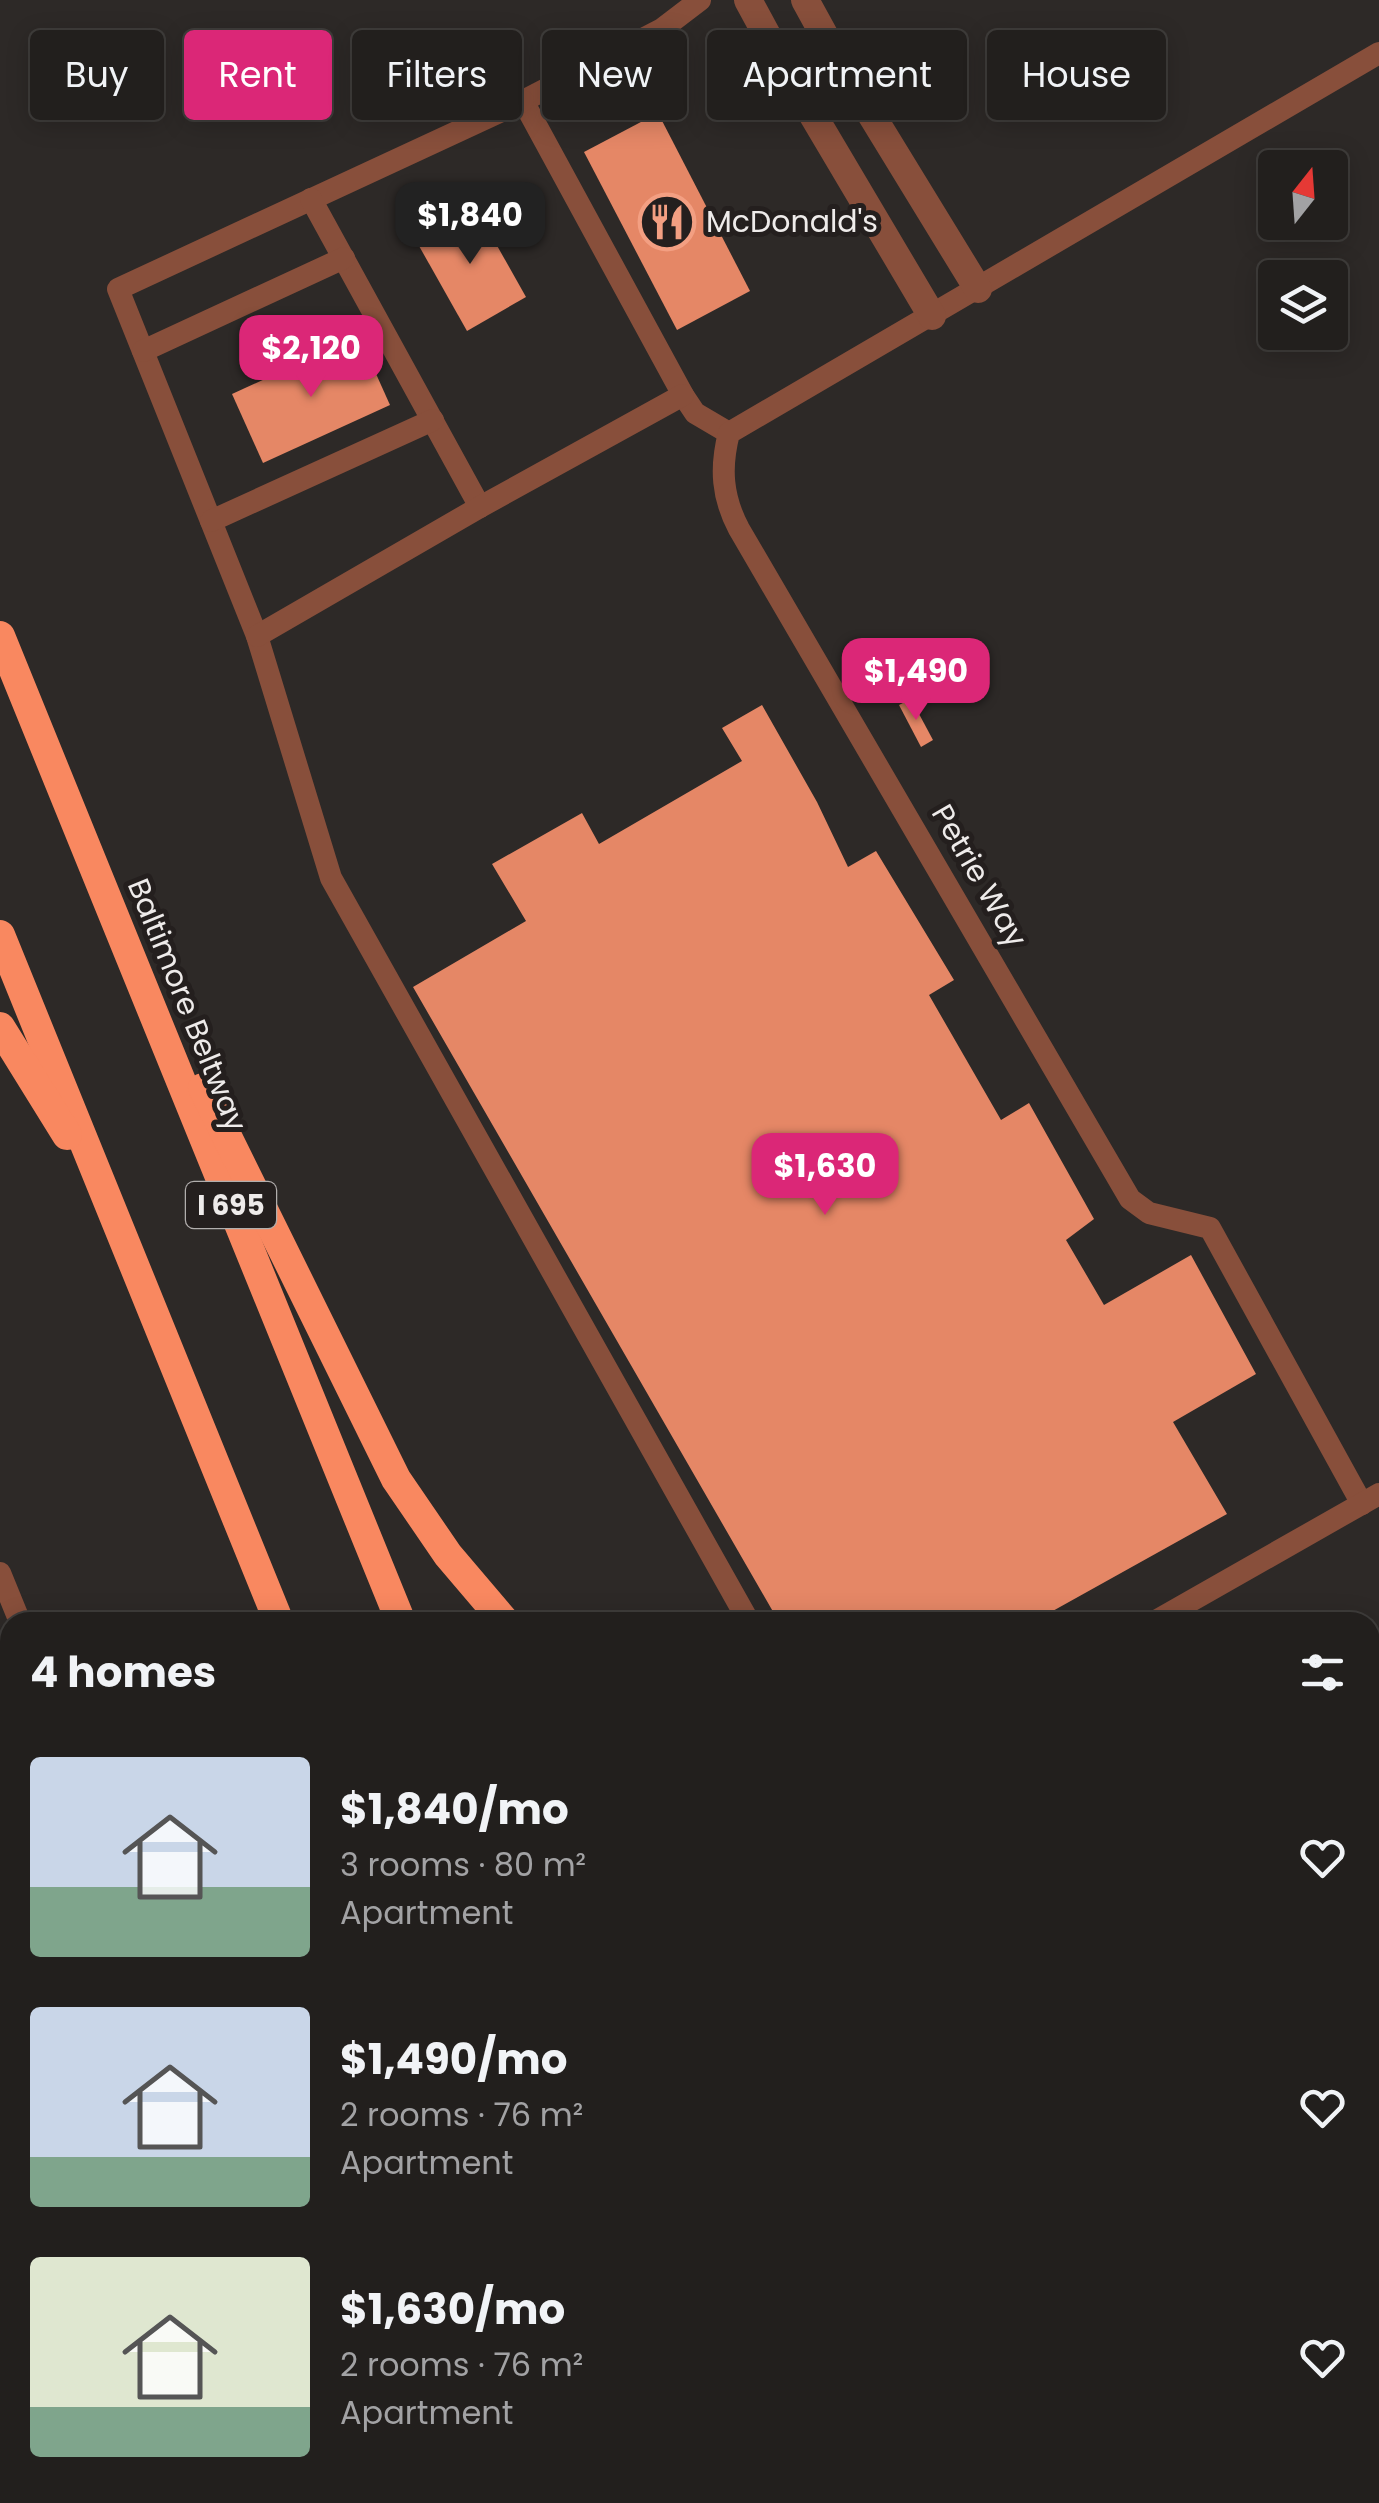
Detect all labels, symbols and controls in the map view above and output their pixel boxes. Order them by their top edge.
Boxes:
chip: Buy [30,30,164,120]
chip: Rent [184,30,332,120]
chip: Filters [352,30,522,120]
chip: New [542,30,687,120]
chip: Apartment [707,30,967,120]
chip: House [987,30,1166,120]
north arrow [1258,150,1348,240]
map controls [1258,150,1348,350]
pin: $1,840 [389,182,551,267]
text: $1,840 [417,192,523,237]
restaurant icon: McDonald's [637,192,697,252]
place label: McDonald's [706,200,878,243]
button: layers [1258,260,1348,350]
pin: $2,120 [230,315,392,400]
text: $2,120 [261,325,361,370]
pin: $1,490 [835,638,997,723]
text: $1,490 [864,648,968,693]
street label: Petrie Way [921,796,1038,955]
street label: Baltimore Beltway [117,872,258,1138]
pin: $1,630 [744,1133,906,1218]
text: $1,630 [774,1143,876,1188]
road number: I 695 [186,1182,276,1228]
text: 4 homes [30,1643,216,1702]
icon: filters [1295,1645,1350,1700]
text: $1,840/mo [340,1780,569,1839]
icon: home [110,1797,230,1917]
icon: heart [1295,1830,1350,1885]
text: 3 rooms · 80 m² [340,1842,586,1887]
text: Apartment [340,1890,513,1935]
text: $1,490/mo [340,2030,567,2089]
icon: home [110,2047,230,2167]
icon: heart [1295,2080,1350,2135]
text: 2 rooms · 76 m² [340,2092,583,2137]
text: Apartment [340,2140,513,2185]
text: $1,630/mo [340,2280,565,2339]
icon: home [110,2297,230,2417]
icon: heart [1295,2330,1350,2385]
text: 2 rooms · 76 m² [340,2342,583,2387]
text: Apartment [340,2390,513,2435]

